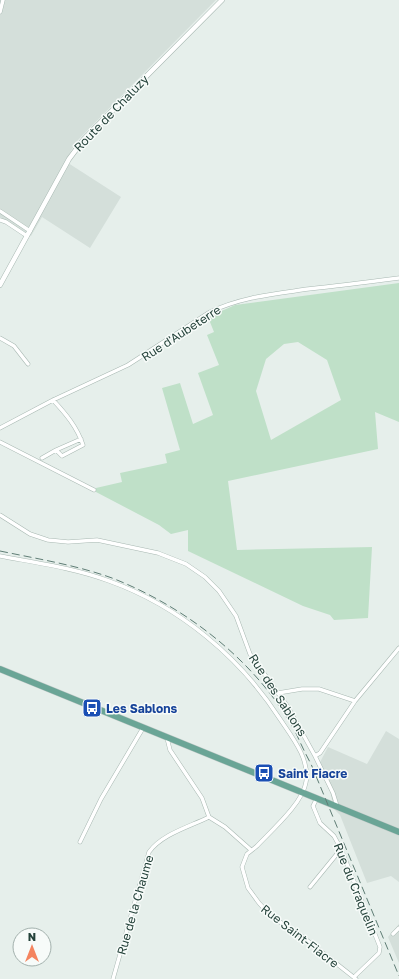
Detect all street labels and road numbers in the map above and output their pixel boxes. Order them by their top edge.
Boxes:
street label: Route de Chaluzy [71,71,152,155]
street label: Rue d'Aubeterre [139,302,224,364]
street label: Rue des Sablons [246,651,310,739]
street label: Rue du Craquelin [331,841,381,937]
street label: Rue de la Chaume [114,853,156,957]
street label: Rue Saint-Fiacre [258,901,342,971]

